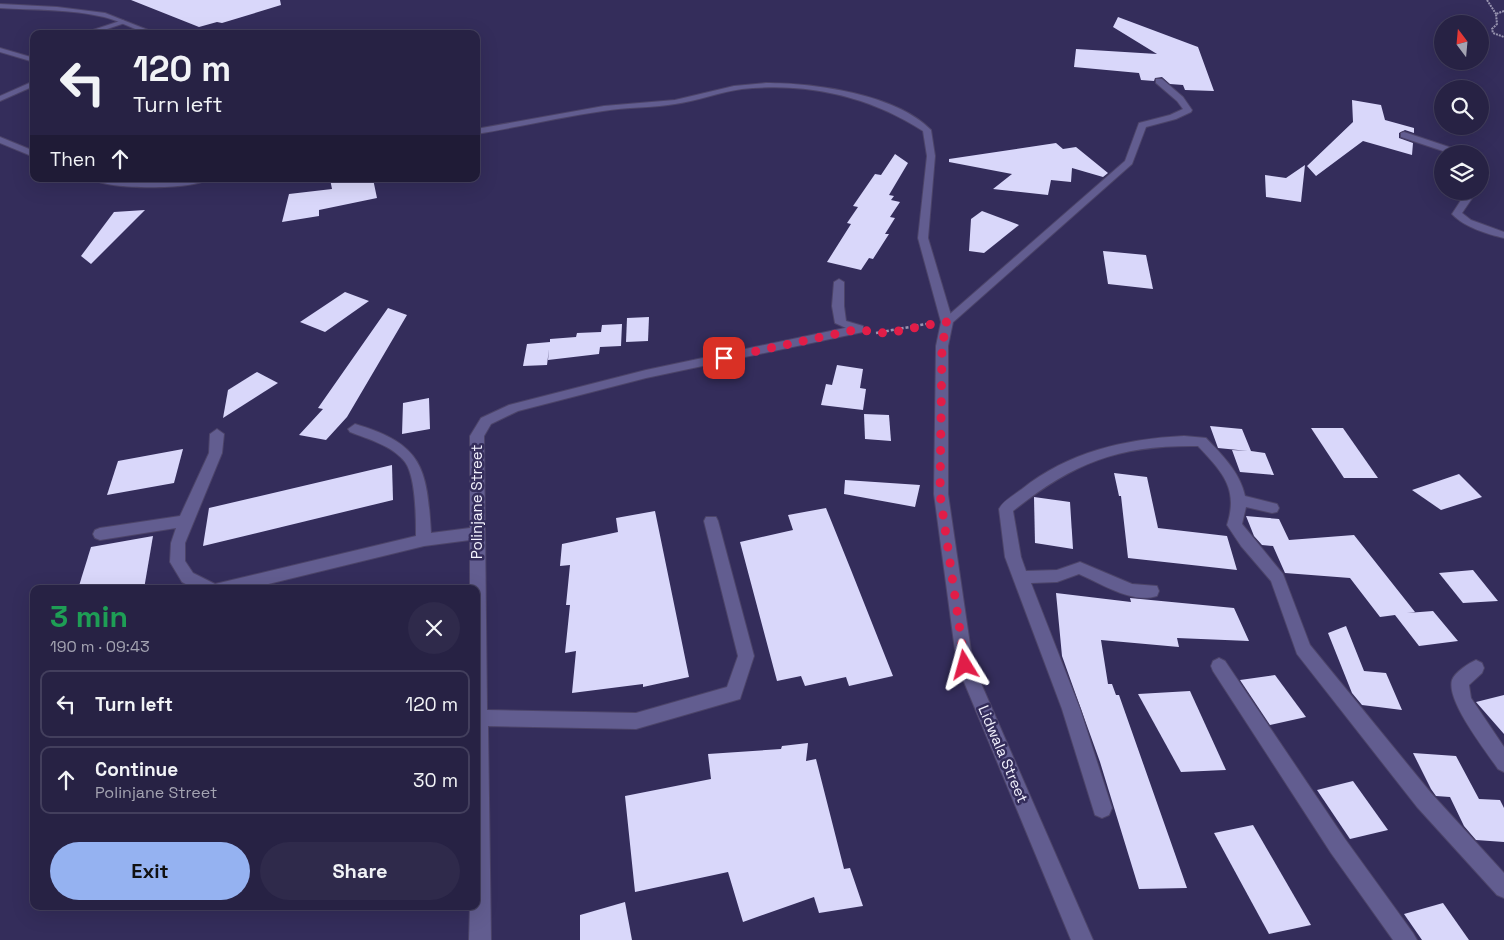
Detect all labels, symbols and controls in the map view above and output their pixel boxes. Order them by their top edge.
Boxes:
north arrow [1434,15,1489,70]
map controls [1434,15,1489,200]
text: 120 m [133,47,231,91]
icon: left [50,50,115,115]
button: search [1434,80,1489,135]
text: Turn left [133,90,223,118]
icon: ahead [106,145,134,173]
button: layers [1434,145,1489,200]
text: Then [50,147,96,172]
pin [703,337,745,379]
icon: arrive [710,344,738,372]
street label: Polinjane Street [467,445,486,559]
text: 3 min [50,597,128,636]
button: close [408,602,460,654]
text: 190 m · 09:43 [50,636,150,657]
position arrow [938,638,990,690]
icon: left [52,690,80,718]
text: Turn left [95,692,173,717]
text: 120 m [405,692,458,717]
street label: Lidwala Street [974,702,1033,805]
text: Continue [95,757,178,782]
icon: ahead [52,766,80,794]
text: 30 m [413,768,458,793]
text: Polinjane Street [95,782,217,803]
button: Exit [50,842,250,900]
button: Share [260,842,460,900]

